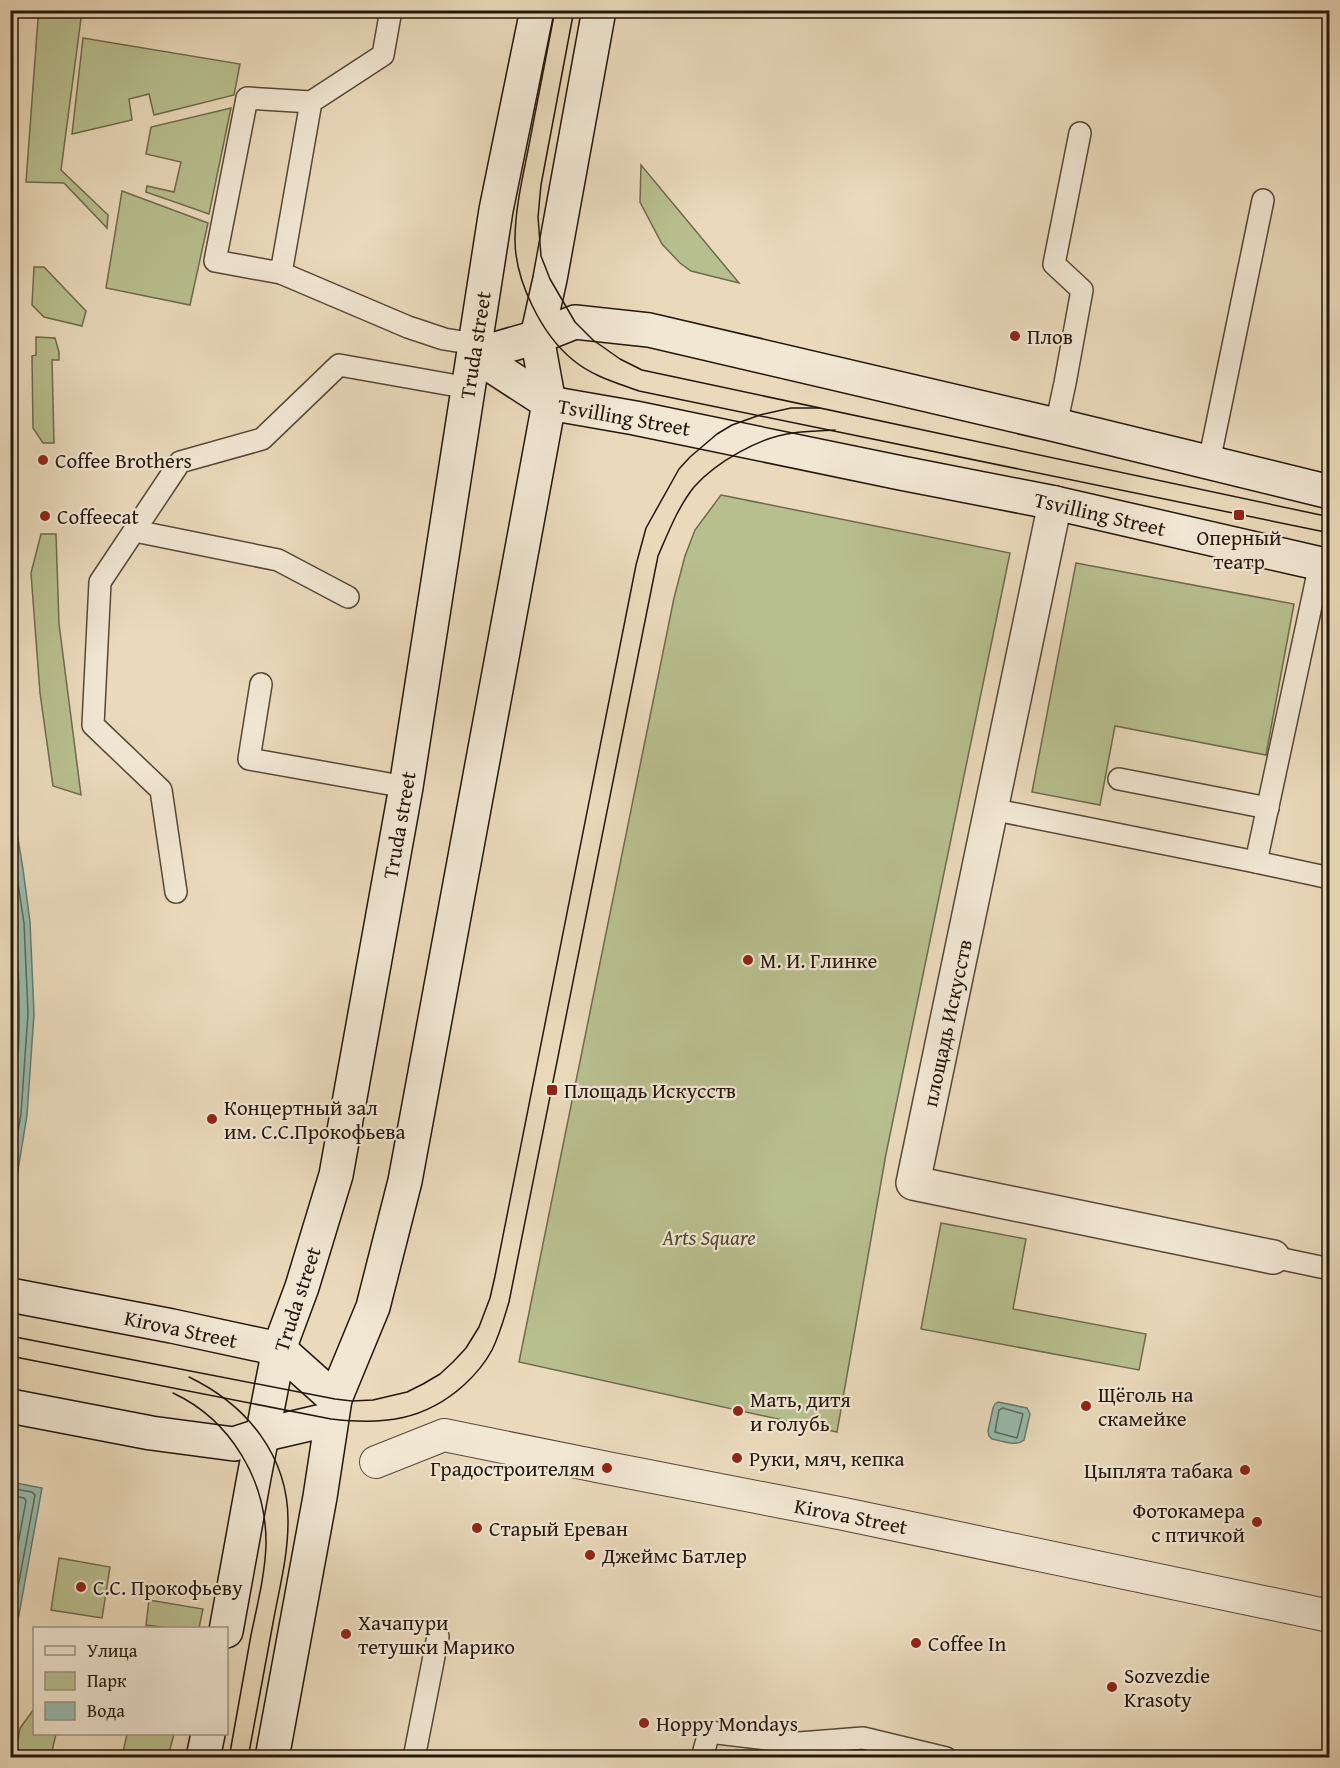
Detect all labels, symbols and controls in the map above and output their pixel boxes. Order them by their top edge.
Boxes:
street label: Truda street [451,288,499,401]
place label: Плов [1027,321,1073,352]
marker: Плов [1008,329,1022,343]
street label: Tsvilling Street [555,390,693,444]
place label: Coffee Brothers [55,445,192,476]
marker: Coffee Brothers [36,453,50,467]
street label: Tsvilling Street [1031,484,1169,544]
place label: Coffeecat [57,501,140,532]
marker: Оперный театр [1232,508,1246,522]
marker: Coffeecat [38,509,52,523]
place label: Оперный театр [1196,522,1282,577]
street label: Truda street [374,768,424,881]
street label: площадь Искусств [914,936,980,1110]
place label: М. И. Глинке [760,945,877,976]
marker: М. И. Глинке [741,953,755,967]
place label: Площадь Искусств [564,1075,736,1106]
marker: Площадь Искусств [545,1083,559,1097]
place label: Концертный зал им. С.С.Прокофьева [224,1092,406,1147]
marker: Концертный зал им. С.С.Прокофьева [205,1112,219,1126]
park label: Arts Square [661,1222,756,1253]
street label: Truda street [265,1242,329,1356]
street label: Kirova Street [122,1302,241,1356]
place label: Щёголь на скамейке [1098,1379,1193,1434]
place label: Мать, дитя и голубь [750,1384,851,1439]
marker: Щёголь на скамейке [1079,1399,1093,1413]
marker: Мать, дитя и голубь [731,1404,745,1418]
place label: Руки, мяч, кепка [749,1443,904,1474]
marker: Руки, мяч, кепка [730,1451,744,1465]
place label: Градостроителям [430,1453,595,1484]
place label: Цыплята табака [1084,1455,1233,1486]
marker: Градостроителям [600,1461,614,1475]
marker: Цыплята табака [1238,1463,1252,1477]
street label: Kirova Street [792,1490,911,1542]
place label: Фотокамера с птичкой [1133,1495,1245,1550]
place label: Старый Ереван [489,1513,628,1544]
marker: Фотокамера с птичкой [1250,1515,1264,1529]
marker: Старый Ереван [470,1521,484,1535]
place label: Джеймс Батлер [601,1540,747,1571]
marker: Джеймс Батлер [583,1548,597,1562]
place label: С.С. Прокофьеву [93,1572,243,1603]
marker: С.С. Прокофьеву [74,1580,88,1594]
place label: Хачапури тетушки Марико [358,1607,515,1662]
legend [33,1627,228,1735]
marker: Хачапури тетушки Марико [339,1627,353,1641]
place label: Coffee In [928,1628,1006,1659]
marker: Coffee In [909,1636,923,1650]
text: Улица [87,1637,138,1664]
place label: Sozvezdie Krasoty [1124,1660,1210,1715]
text: Парк [87,1667,127,1694]
marker: Sozvezdie Krasoty [1105,1680,1119,1694]
text: Вода [87,1697,125,1724]
place label: Hoppy Mondays [656,1708,798,1739]
marker: Hoppy Mondays [637,1716,651,1730]

